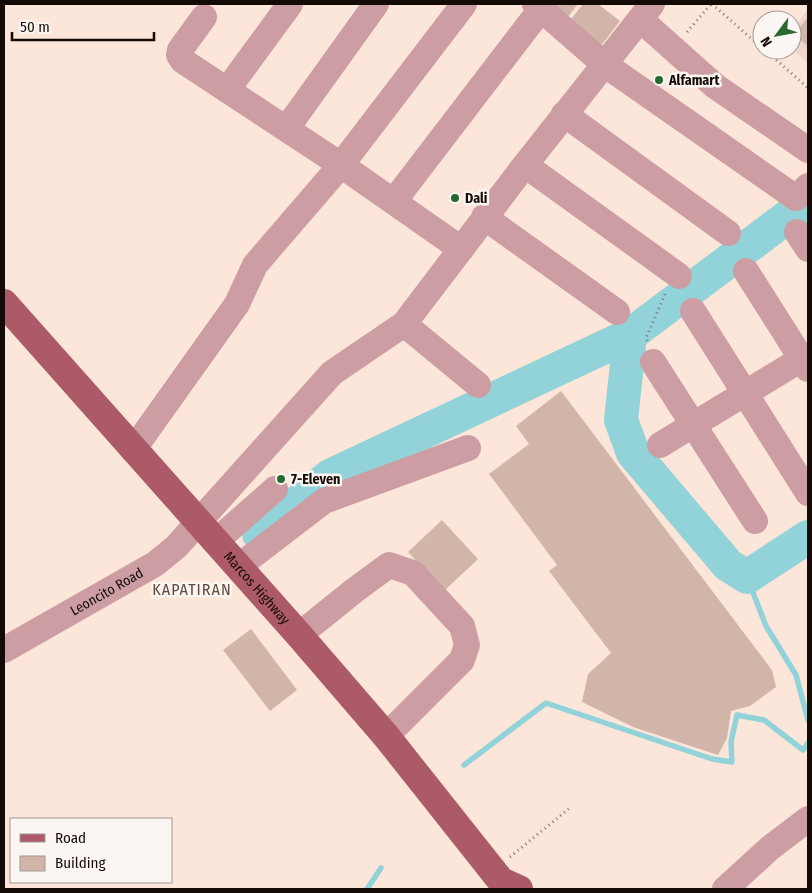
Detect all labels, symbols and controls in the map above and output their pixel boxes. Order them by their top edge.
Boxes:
scale bar [12,10,155,42]
north arrow [752,10,802,60]
text: 50 m [20,18,50,36]
text: N [757,34,776,50]
place label: Alfamart [668,72,720,89]
marker: Alfamart [653,74,665,86]
place label: Dali [465,190,488,207]
marker: Dali [449,192,461,204]
place label: 7-Eleven [291,471,340,488]
marker: 7-Eleven [275,473,287,485]
street label: Marcos Highway [220,548,294,629]
street label: Leoncito Road [67,565,146,620]
district label: KAPATIRAN [152,580,232,599]
legend [10,818,172,883]
text: Road [55,829,86,847]
text: Building [55,854,106,872]

